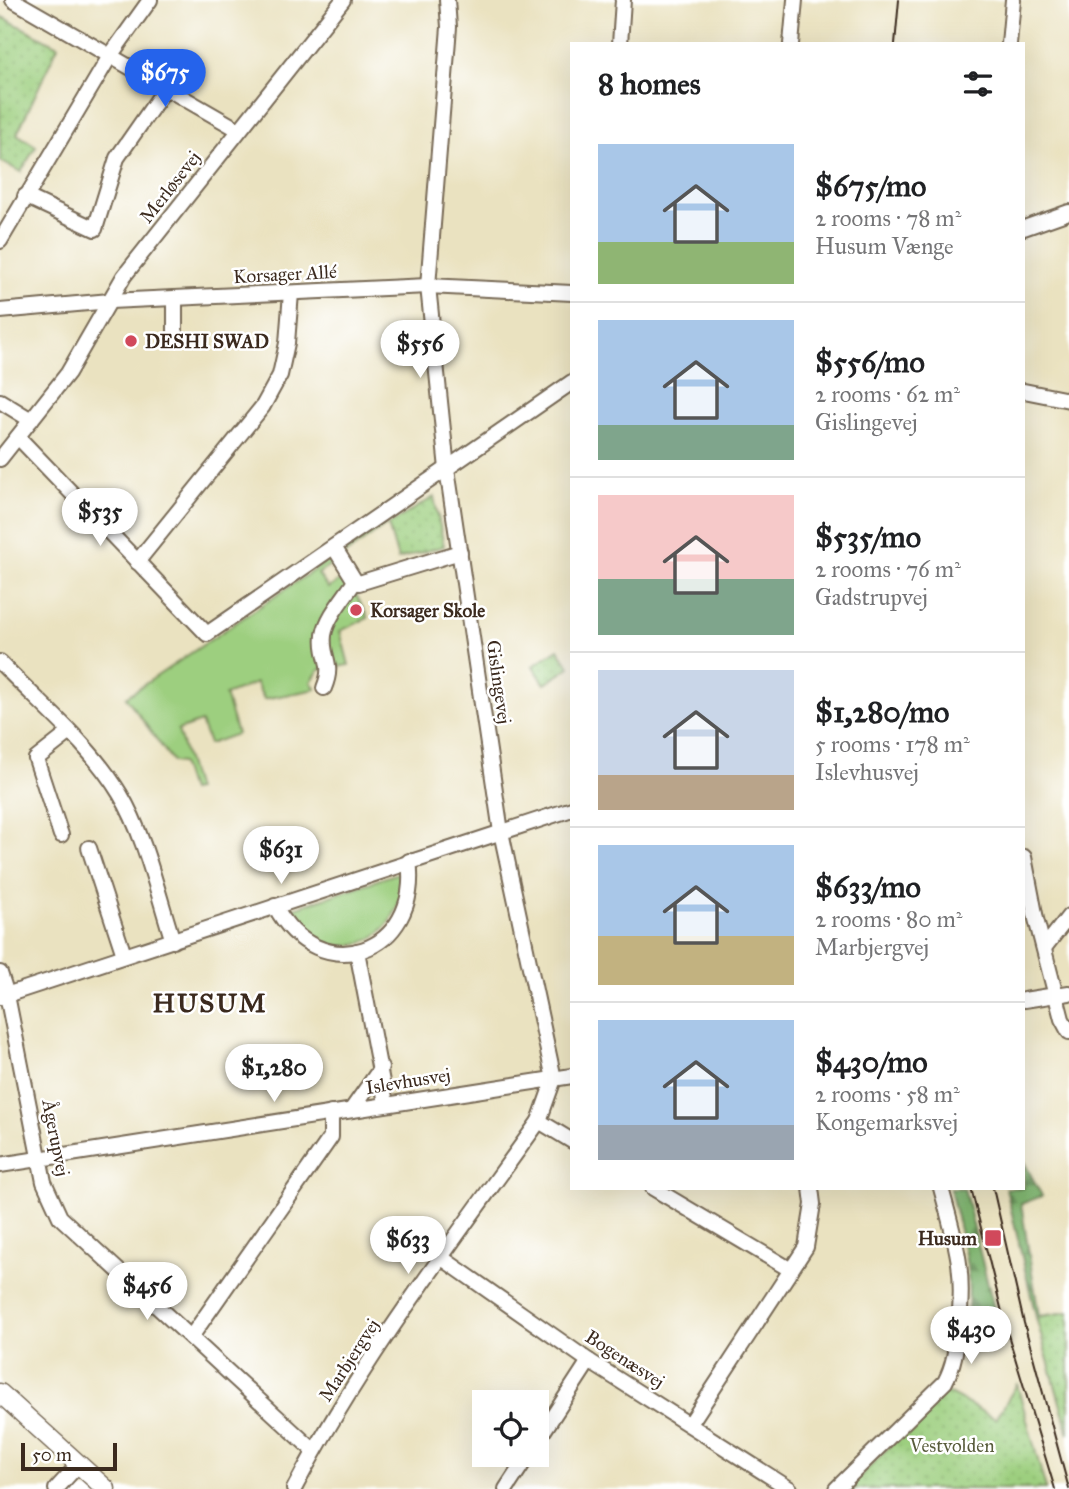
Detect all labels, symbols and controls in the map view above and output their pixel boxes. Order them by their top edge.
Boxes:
pin: $675 [124,50,206,109]
text: $675 [141,58,189,86]
icon: filters [959,65,997,103]
text: 8 homes [598,66,701,102]
street label: Merløsevej [135,146,205,228]
text: $675/mo [815,168,926,204]
icon: home [654,172,738,256]
text: 2 rooms · 78 m² [815,204,961,232]
text: Husum Vænge [815,232,954,260]
street label: Korsager Allé [233,260,338,289]
pin: $556 [379,320,461,380]
text: $556 [397,329,443,357]
place label: DESHI SWAD [145,330,269,353]
marker: DESHI SWAD [123,333,139,349]
text: $556/mo [815,344,925,380]
icon: home [654,348,738,432]
text: 2 rooms · 62 m² [815,380,960,408]
text: Gislingevej [815,408,918,436]
pin: $535 [59,489,141,548]
text: $535 [78,497,122,525]
text: $535/mo [815,519,921,555]
icon: home [654,523,738,607]
text: 2 rooms · 76 m² [815,555,961,583]
text: Gadstrupvej [815,583,928,611]
place label: Korsager Skole [370,599,485,623]
marker: Korsager Skole [348,602,364,618]
street label: Gislingevej [481,638,516,726]
text: $1,280/mo [815,694,949,730]
icon: home [654,698,738,782]
text: 5 rooms · 178 m² [815,730,970,758]
text: Islevhusvej [815,758,919,786]
pin: $631 [240,826,322,886]
text: $631 [259,835,303,863]
text: $633/mo [815,869,921,905]
icon: home [654,873,738,957]
text: 2 rooms · 80 m² [815,905,962,933]
text: Marbjergvej [815,933,929,961]
district label: HUSUM [152,987,268,1019]
pin: $1,280 [217,1044,331,1104]
text: $430/mo [815,1044,928,1080]
icon: home [654,1048,738,1132]
text: $1,280 [241,1053,307,1081]
street label: Islevhusvej [364,1063,452,1099]
text: 2 rooms · 58 m² [815,1080,960,1108]
street label: Ågerupvej [36,1097,75,1179]
text: Kongemarksvej [815,1108,958,1136]
pin: $633 [367,1216,449,1276]
text: $633 [386,1225,430,1253]
place label: Husum [918,1227,977,1250]
marker: Husum [983,1228,1003,1248]
pin: $456 [106,1262,188,1322]
text: $456 [122,1271,172,1299]
pin: $430 [930,1306,1012,1366]
street label: Marbjergvej [314,1314,385,1406]
text: $430 [946,1315,996,1343]
street label: Bogenæsvej [580,1325,669,1394]
map controls [472,1390,549,1467]
button: locate [472,1390,549,1467]
park label: Vestvolden [909,1434,994,1457]
scale bar [21,1440,117,1472]
text: 50 m [32,1443,72,1466]

